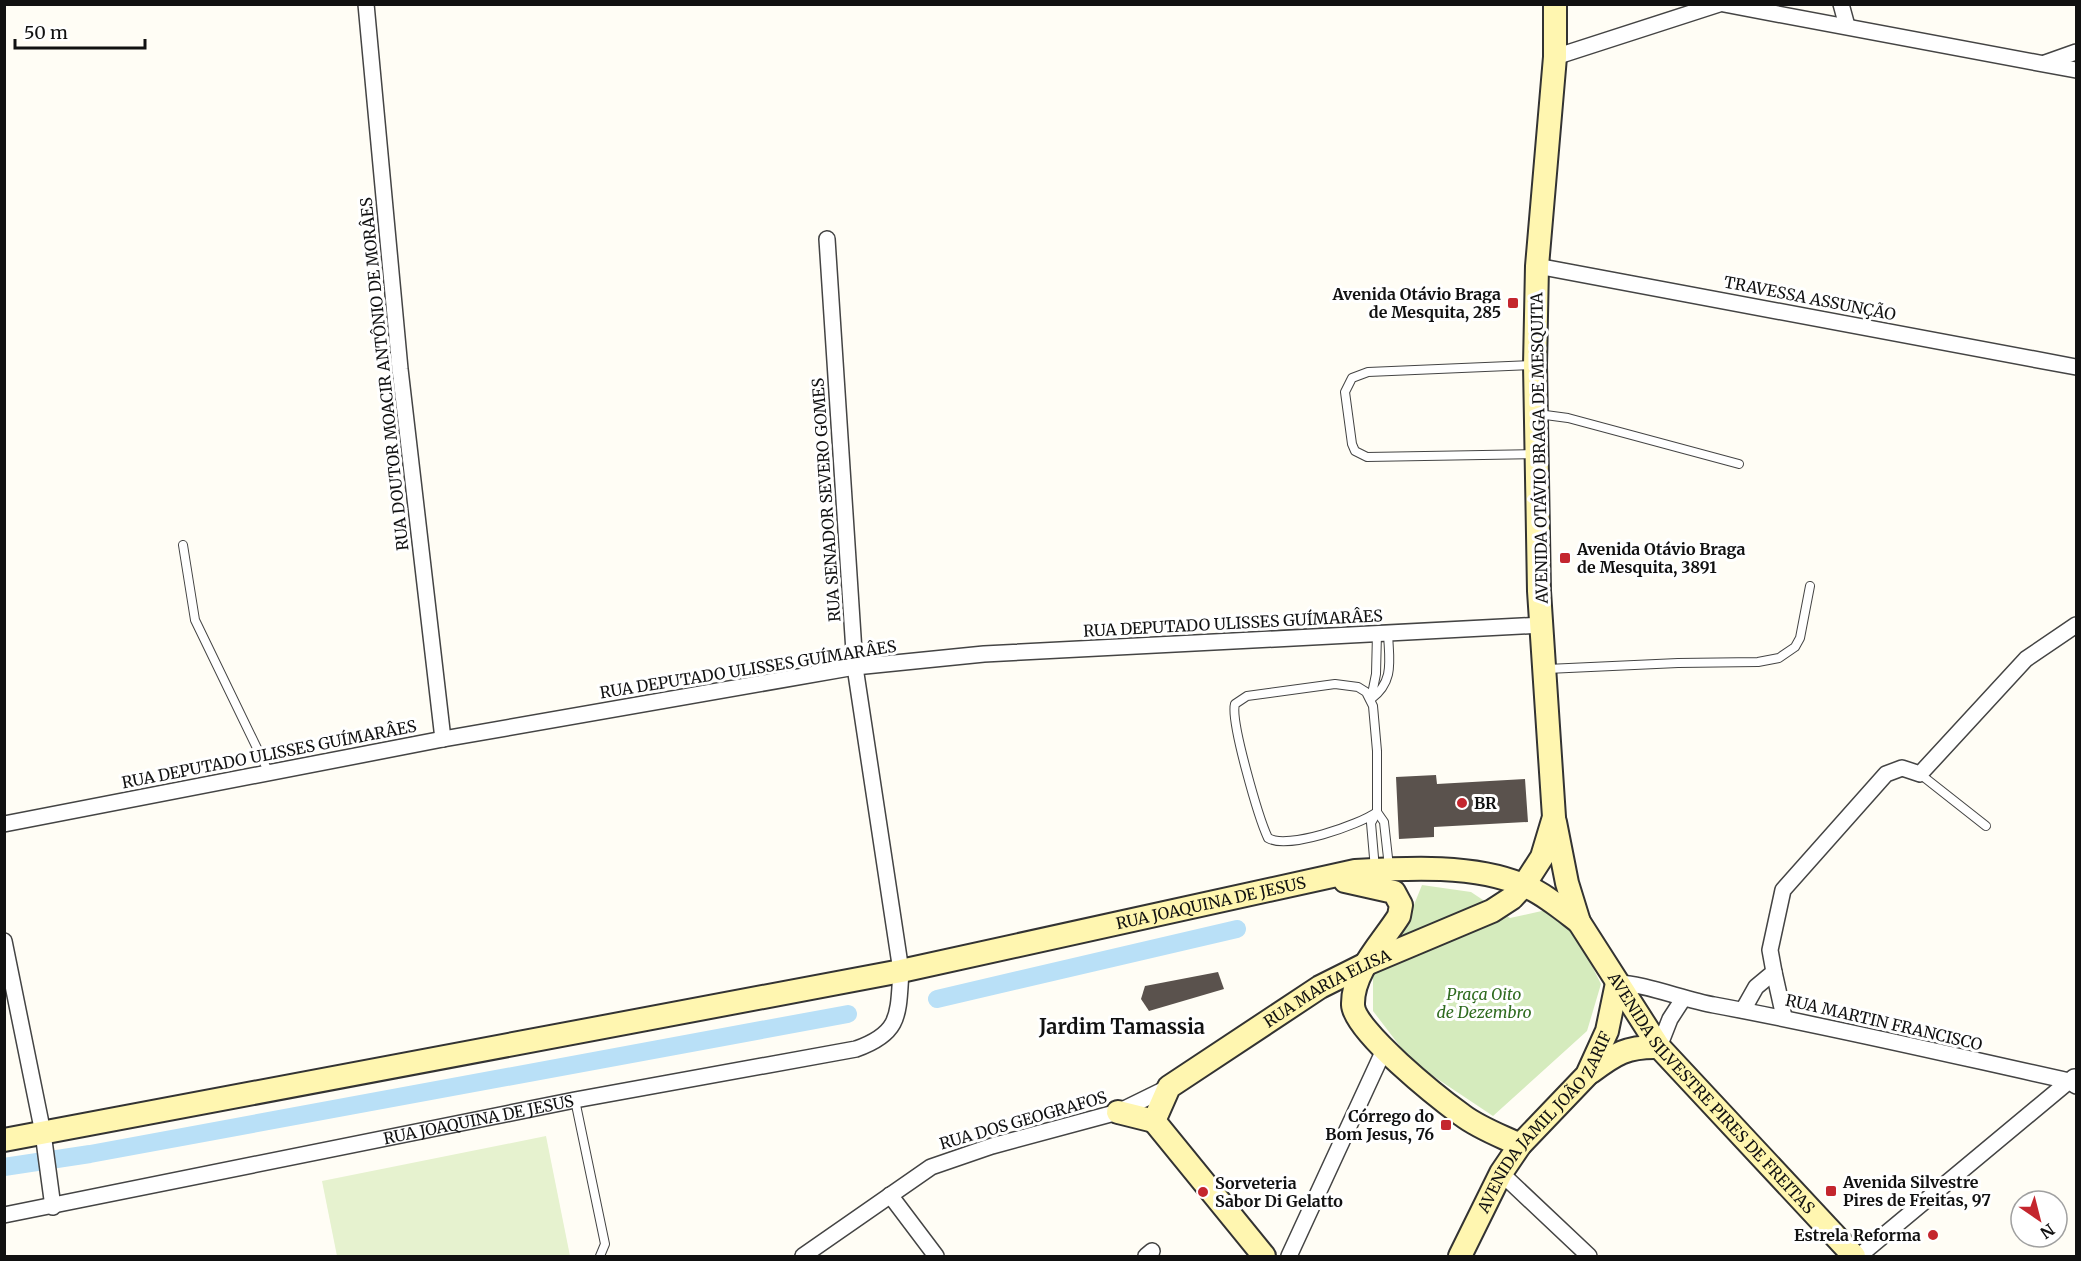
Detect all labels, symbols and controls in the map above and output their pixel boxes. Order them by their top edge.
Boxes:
scale bar [15,12,146,50]
text: 50 m [24,21,68,44]
street label: RUA DOUTOR MOACIR ANTÔNIO DE MORÂES [356,196,412,552]
street label: TRAVESSA ASSUNÇÃO [1722,272,1898,325]
place label: Avenida Otávio Braga de Mesquita, 285 [1332,284,1501,323]
street label: AVENIDA OTÁVIO BRAGA DE MESQUITA [1526,291,1552,605]
marker: Avenida Otávio Braga de Mesquita, 285 [1506,296,1520,310]
street label: RUA SENADOR SEVERO GOMES [807,377,845,623]
place label: Avenida Otávio Braga de Mesquita, 3891 [1576,539,1745,578]
marker: Avenida Otávio Braga de Mesquita, 3891 [1558,551,1572,565]
street label: RUA DEPUTADO ULISSES GUÍMARÂES [1083,605,1383,641]
street label: RUA DEPUTADO ULISSES GUÍMARÂES [598,636,898,702]
street label: RUA DEPUTADO ULISSES GUÍMARÂES [120,716,418,792]
place label: BR [1474,793,1497,813]
marker: BR [1455,796,1469,810]
street label: RUA JOAQUINA DE JESUS [1114,872,1308,933]
street label: RUA MARIA ELISA [1260,945,1394,1032]
street label: AVENIDA SILVESTRE PIRES DE FREITAS [1603,968,1819,1218]
park label: Praça Oito de Dezembro [1436,984,1532,1022]
street label: RUA MARTIN FRANCISCO [1784,990,1985,1054]
district label: Jardim Tamassia [1038,1014,1205,1039]
street label: AVENIDA JAMIL JOÃO ZARIF [1473,1028,1616,1217]
street label: RUA DOS GEOGRAFOS [937,1087,1109,1153]
street label: RUA JOAQUINA DE JESUS [382,1091,575,1148]
place label: Córrego do Bom Jesus, 76 [1325,1106,1434,1145]
marker: Córrego do Bom Jesus, 76 [1439,1118,1453,1132]
place label: Avenida Silvestre Pires de Freitas, 97 [1842,1172,1991,1211]
place label: Sorveteria Sabor Di Gelatto [1215,1173,1343,1211]
marker: Avenida Silvestre Pires de Freitas, 97 [1824,1184,1838,1198]
marker: Sorveteria Sabor Di Gelatto [1196,1185,1210,1199]
north arrow [2009,1189,2069,1249]
text: N [2036,1219,2059,1243]
place label: Estrela Reforma [1794,1225,1921,1245]
marker: Estrela Reforma [1926,1228,1940,1242]

